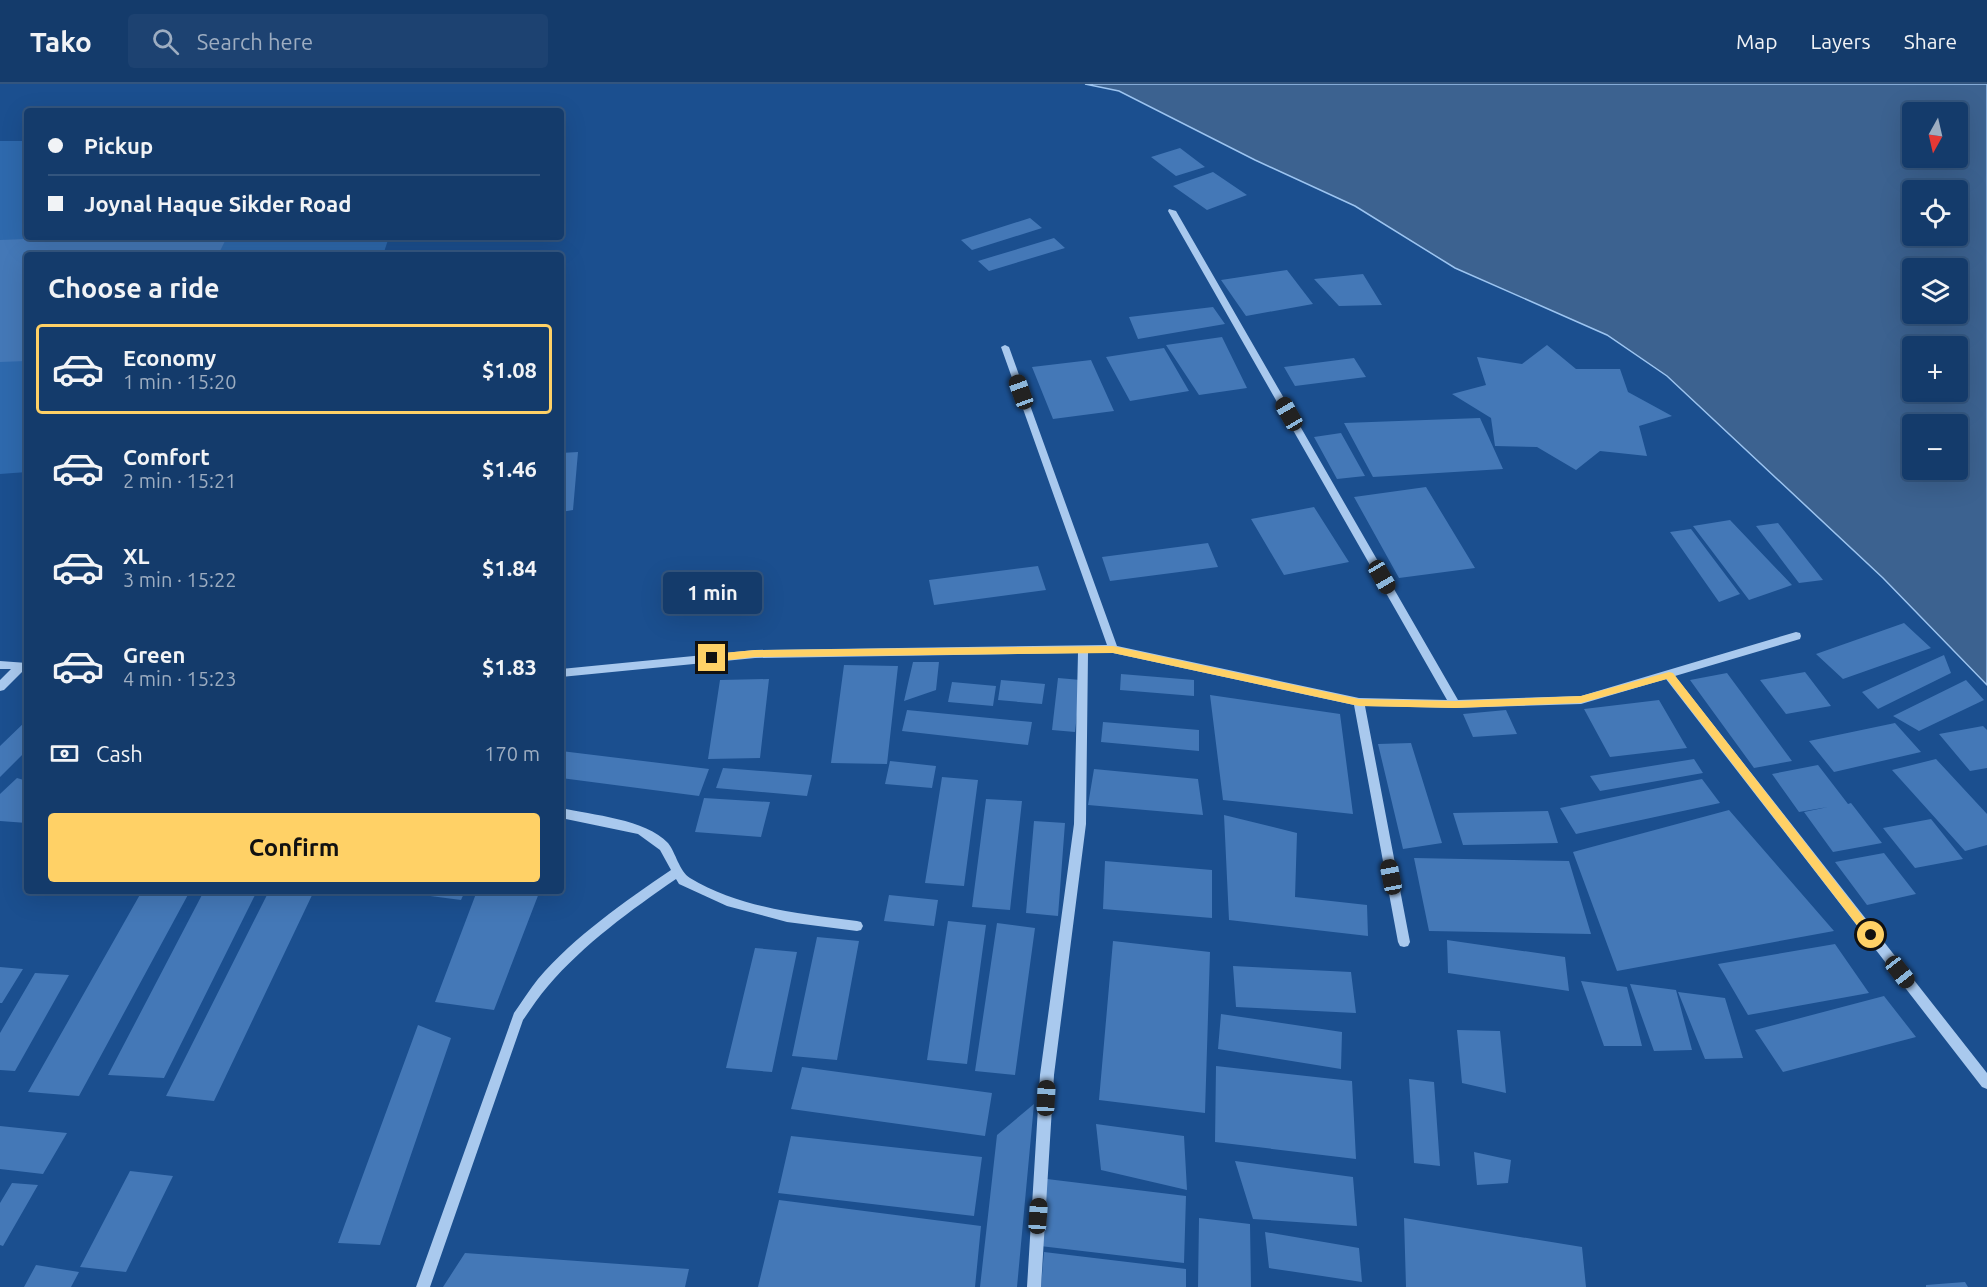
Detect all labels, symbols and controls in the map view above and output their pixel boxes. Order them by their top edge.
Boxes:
search box [128,14,548,68]
icon: search [149,25,182,58]
text: Tako [30,26,92,57]
text: Search here [197,29,313,54]
text: Map [1736,29,1777,53]
text: Layers [1810,29,1871,53]
text: Share [1904,29,1957,53]
north arrow [1902,102,1968,168]
map controls [1902,102,1968,480]
text: Pickup [84,133,153,158]
button: locate [1902,180,1968,246]
text: Joynal Haque Sikder Road [84,191,351,216]
button: layers [1902,258,1968,324]
text: Choose a ride [48,273,220,303]
button: + [1902,336,1968,402]
icon: car [51,342,105,396]
text: Economy [123,345,216,370]
text: $1.08 [482,357,537,382]
text: 1 min · 15:20 [123,370,237,393]
car [1006,372,1036,412]
car [1272,394,1306,434]
button: − [1902,414,1968,480]
icon: car [51,441,105,495]
text: Comfort [123,444,210,469]
text: $1.46 [482,456,537,481]
text: 2 min · 15:21 [123,469,237,492]
icon: car [51,540,105,594]
text: XL [123,543,150,568]
text: $1.84 [482,555,537,580]
car [1365,557,1399,597]
text: 3 min · 15:22 [123,568,237,591]
callout: 1 min [662,571,762,613]
text: 1 min [687,581,738,604]
icon: car [51,639,105,693]
text: Green [123,642,185,667]
route end [698,644,725,671]
text: $1.83 [482,654,537,679]
text: 4 min · 15:23 [123,667,237,690]
icon: cash [48,737,81,770]
text: Cash [96,741,143,766]
text: 170 m [484,742,540,765]
button: Confirm [48,813,540,882]
car [1379,858,1403,896]
route start [1857,921,1884,948]
car [1882,952,1918,992]
car [1036,1080,1056,1116]
car [1028,1197,1048,1235]

